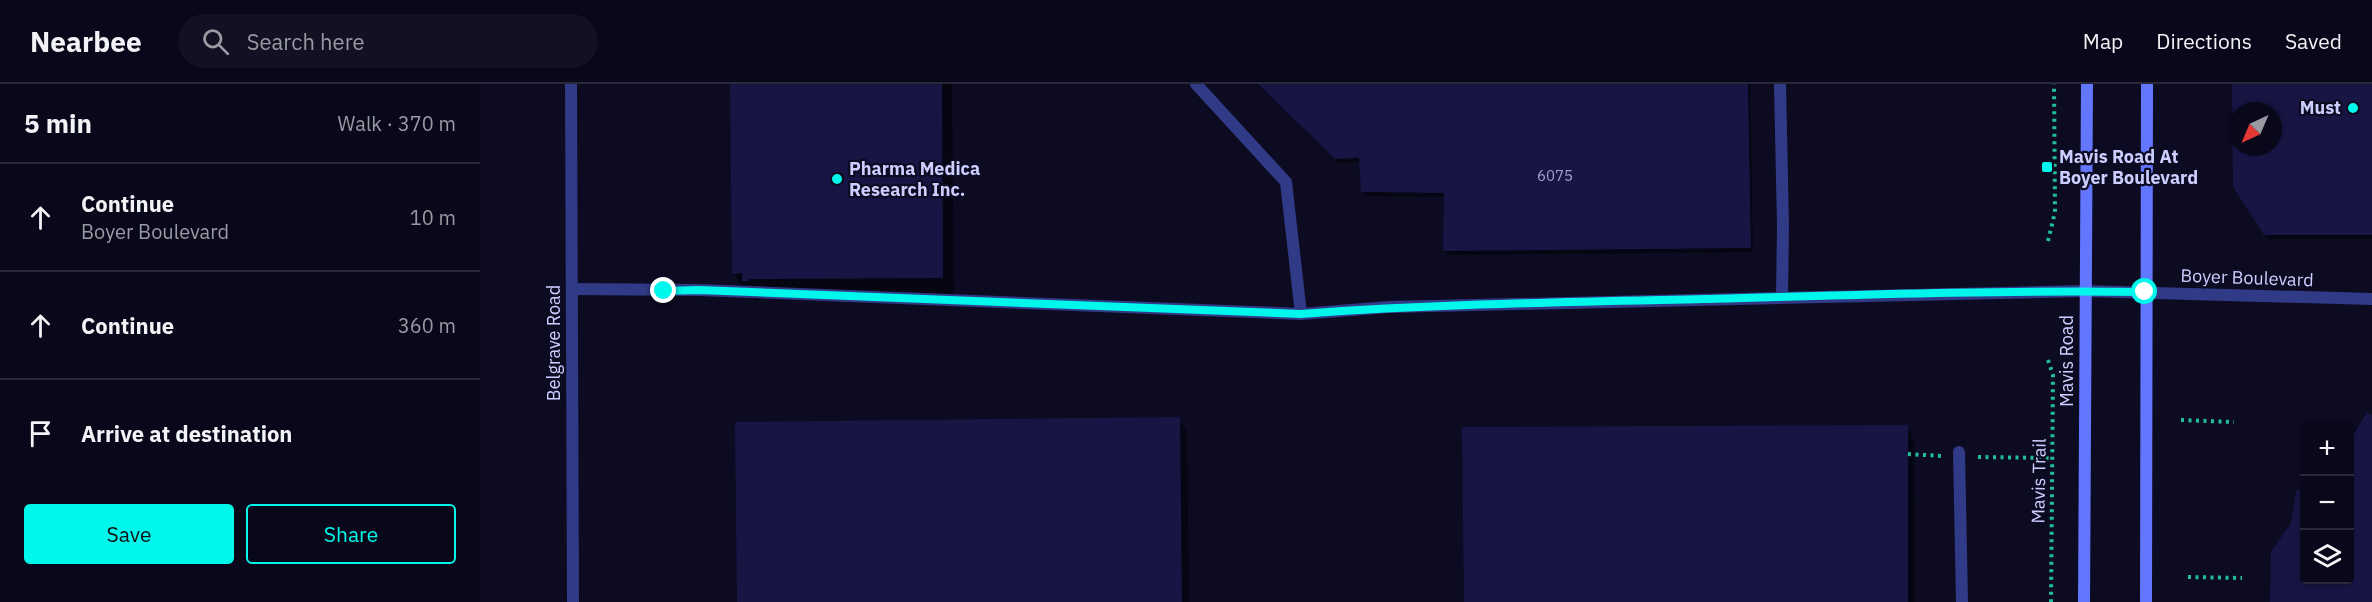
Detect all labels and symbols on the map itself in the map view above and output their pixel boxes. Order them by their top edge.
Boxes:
place label: Must [2300,96,2341,119]
marker: Must [2346,101,2360,115]
north arrow [2228,102,2282,156]
place label: Mavis Road At Boyer Boulevard [2059,145,2198,189]
place label: Pharma Medica Research Inc. [849,157,980,201]
marker: Mavis Road At Boyer Boulevard [2040,160,2054,174]
house number: 6075 [1537,166,1573,185]
marker: Pharma Medica Research Inc. [830,172,844,186]
street label: Boyer Boulevard [2180,264,2314,291]
route end [650,277,676,303]
route start [2131,278,2157,304]
street label: Belgrave Road [542,285,565,401]
street label: Mavis Road [2055,315,2078,407]
street label: Mavis Trail [2026,438,2051,524]

